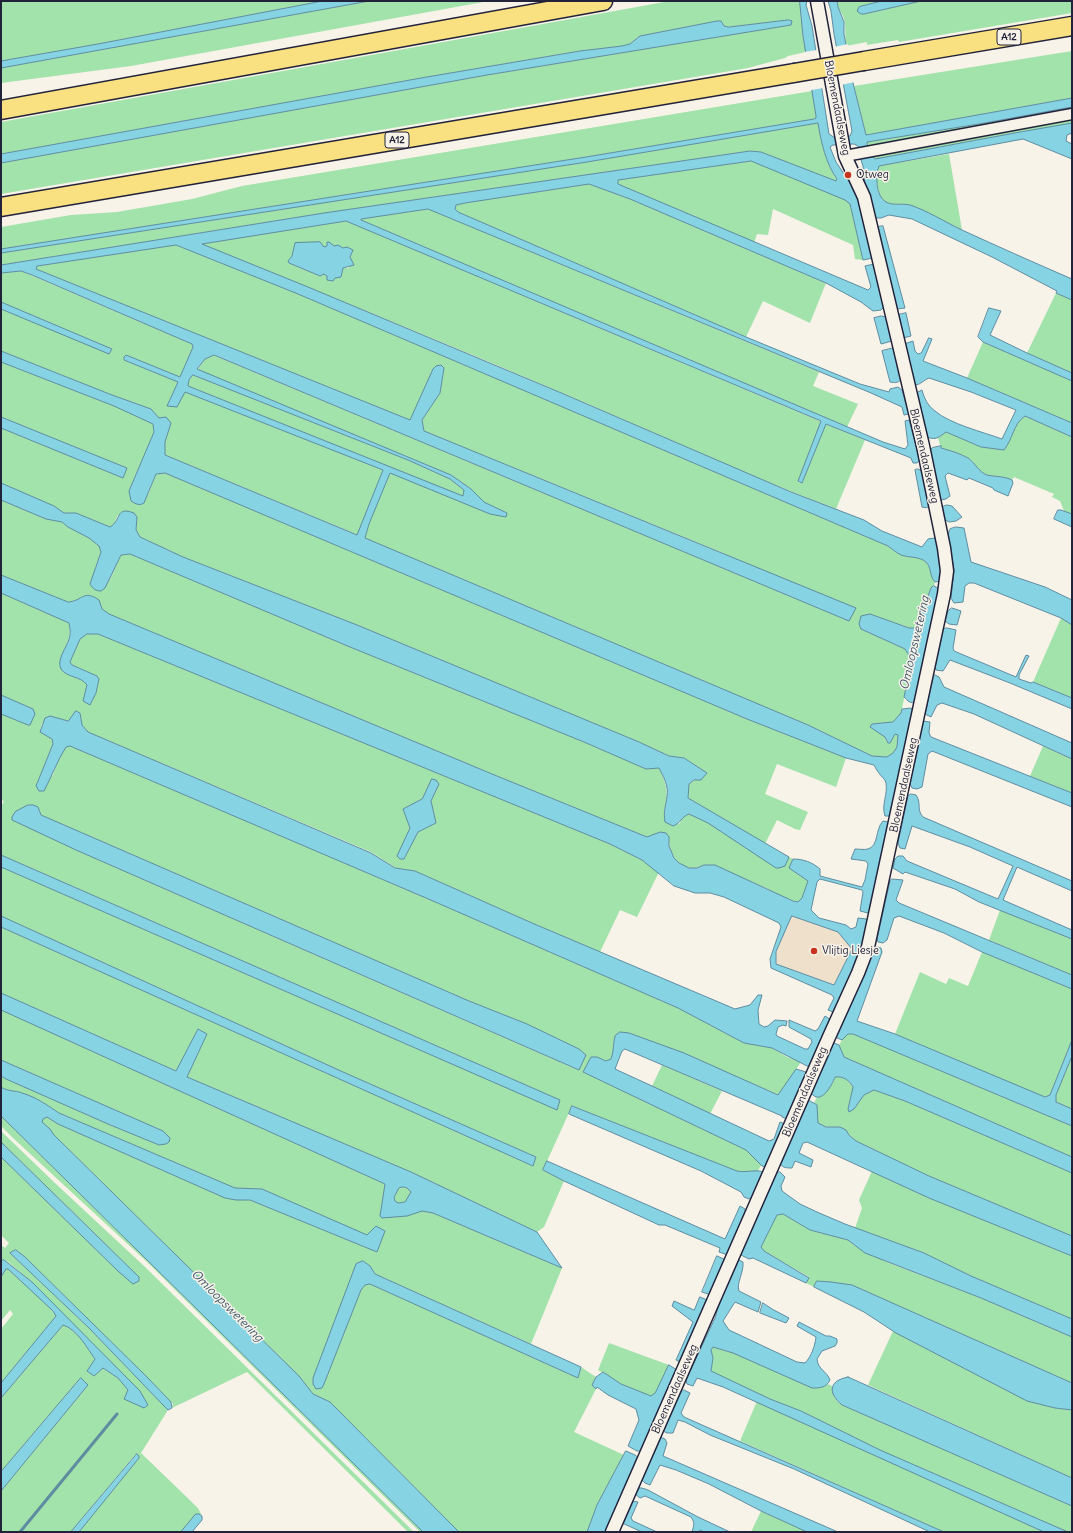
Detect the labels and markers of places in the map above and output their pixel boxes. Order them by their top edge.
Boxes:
place label: Otweg [856,168,889,182]
marker: Otweg [843,170,853,180]
place label: Vlijtig Liesje [822,944,879,958]
marker: Vlijtig Liesje [809,946,819,956]

